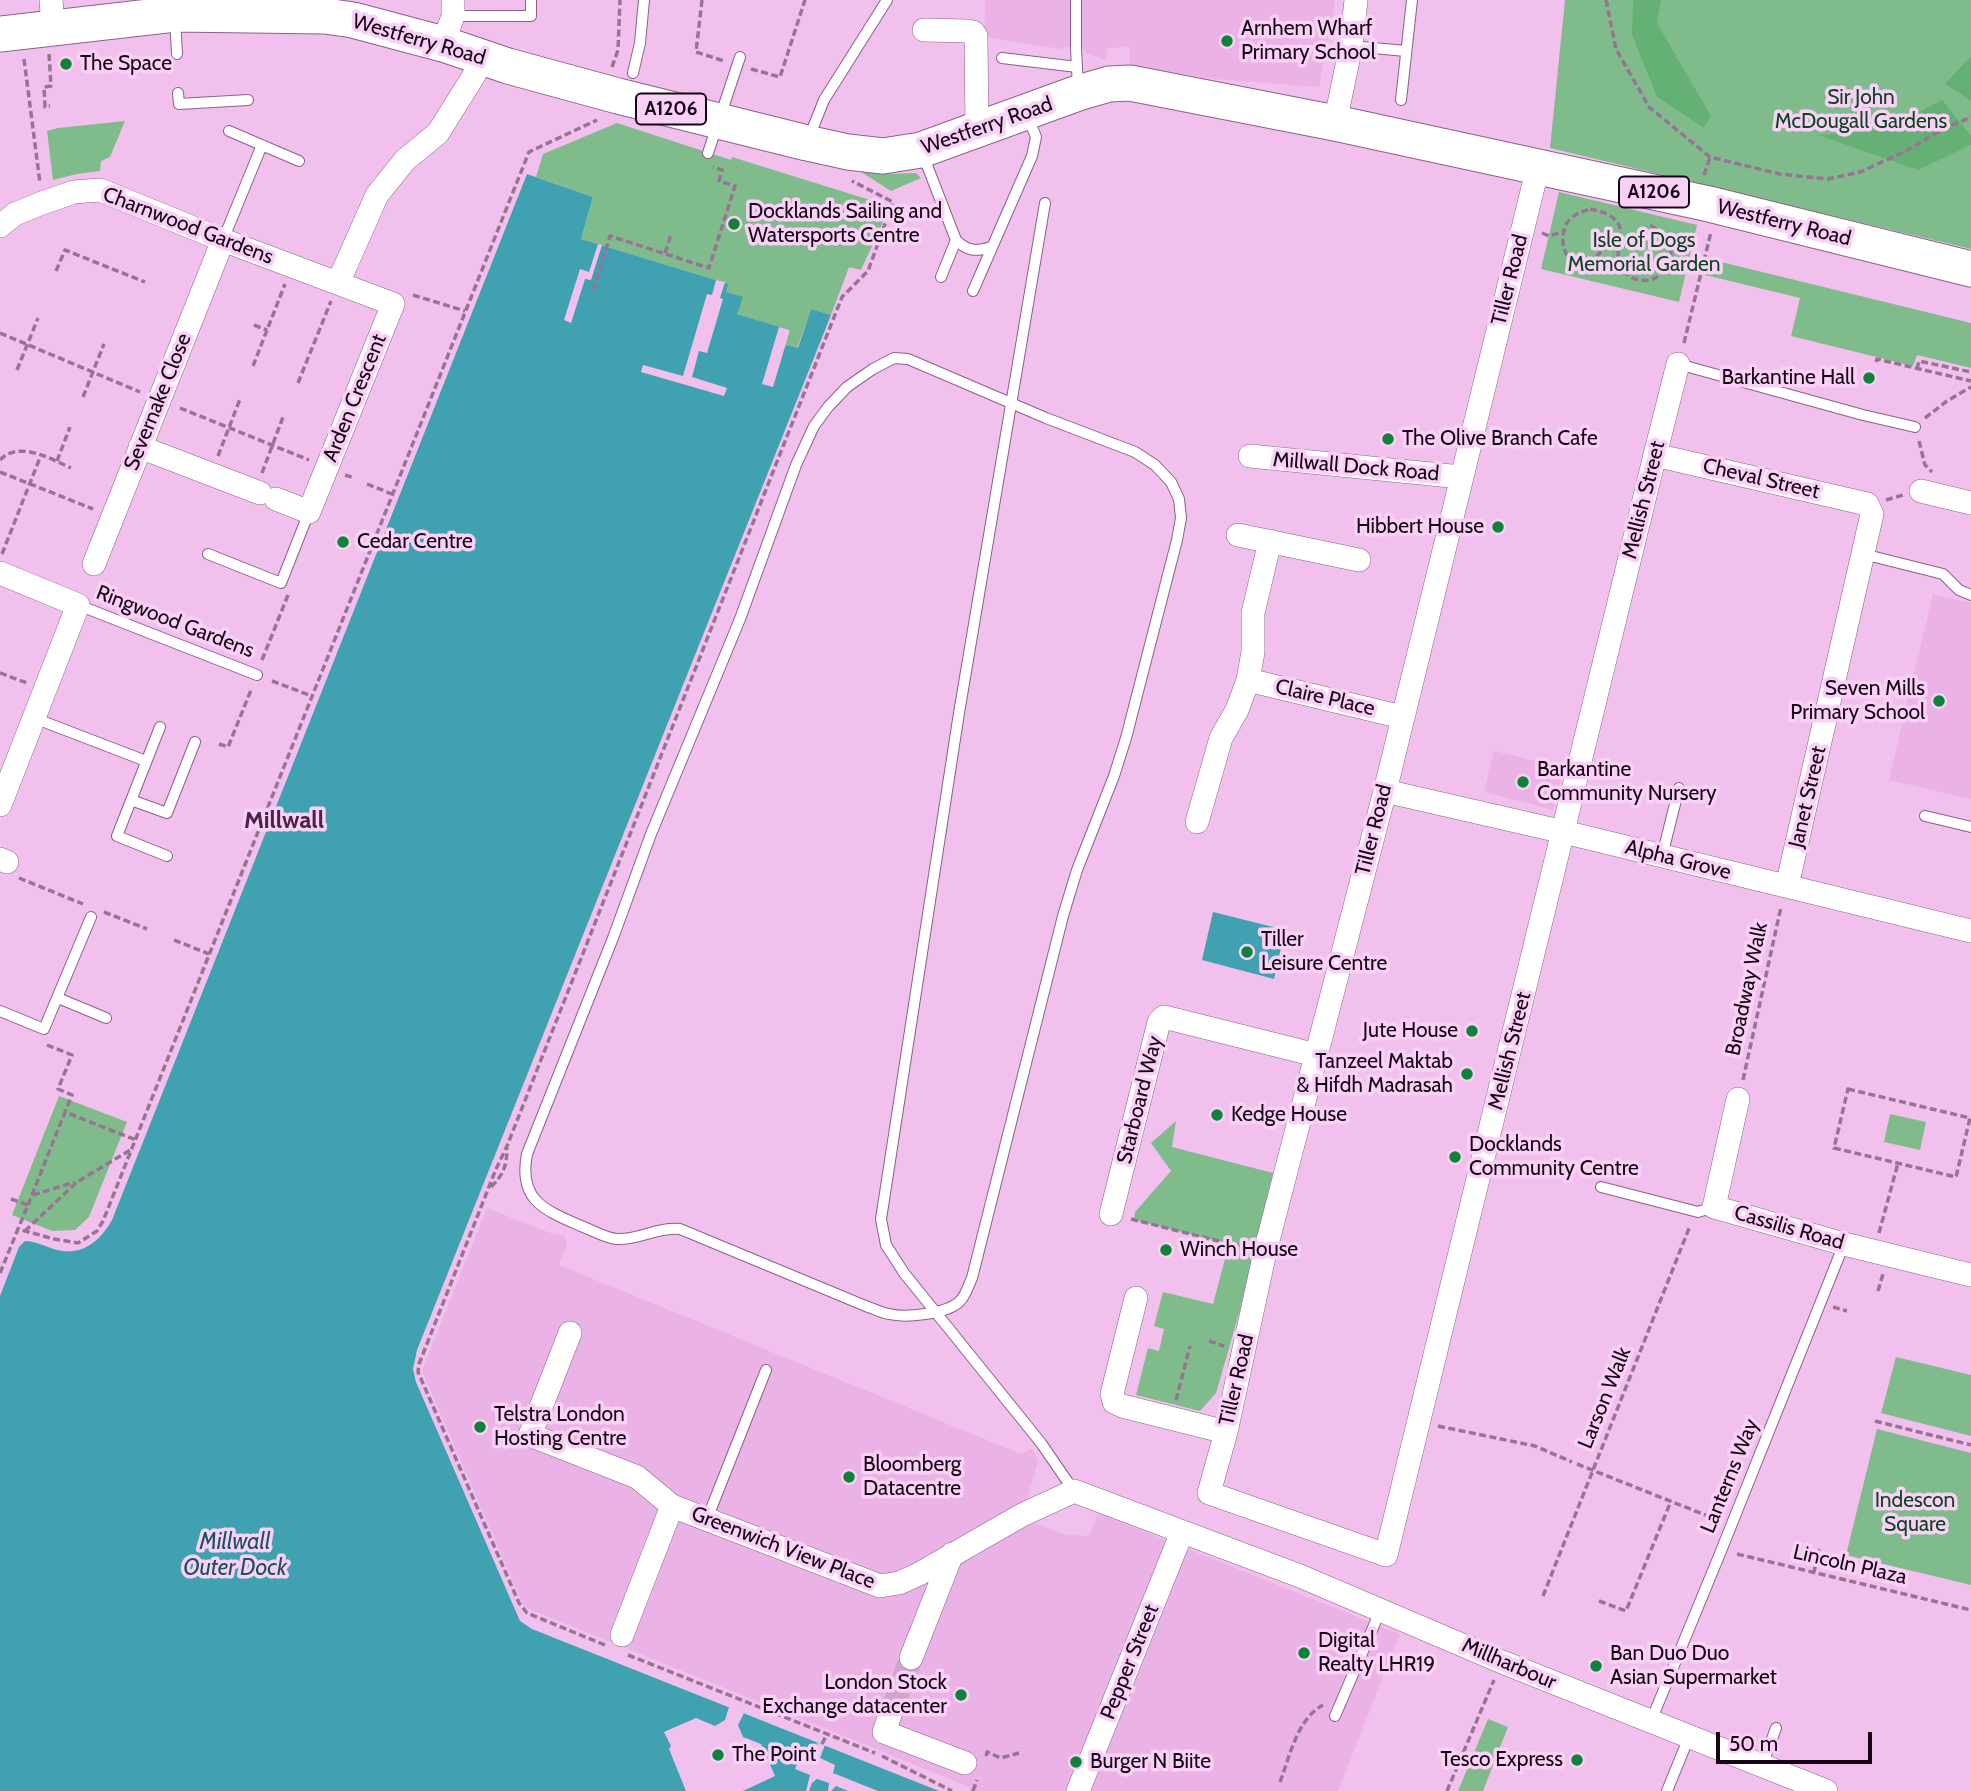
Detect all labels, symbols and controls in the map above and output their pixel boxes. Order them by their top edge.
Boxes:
street label: Westferry Road [350,9,488,71]
place label: Arnhem Wharf Primary School [1241,16,1376,66]
marker: Arnhem Wharf Primary School [1219,33,1235,49]
place label: The Space [80,51,172,77]
marker: The Space [58,56,74,72]
park label: Sir John McDougall Gardens [1775,85,1947,135]
street label: Westferry Road [918,92,1056,160]
road number: A1206 [636,94,706,124]
road number: A1206 [1619,176,1689,208]
street label: Charnwood Gardens [99,182,277,270]
street label: Westferry Road [1714,194,1854,252]
place label: Docklands Sailing and Watersports Centre [748,199,942,249]
marker: Docklands Sailing and Watersports Centre [726,216,742,232]
park label: Isle of Dogs Memorial Garden [1567,228,1721,278]
street label: Tiller Road [1487,232,1533,328]
street label: Severnake Close [119,330,197,474]
street label: Arden Crescent [318,330,392,466]
place label: Barkantine Hall [1721,365,1855,391]
marker: Barkantine Hall [1861,370,1877,386]
place label: The Olive Branch Cafe [1402,426,1598,452]
marker: The Olive Branch Cafe [1380,431,1396,447]
street label: Mellish Street [1617,438,1671,562]
street label: Millwall Dock Road [1272,447,1440,487]
street label: Cheval Street [1700,453,1822,505]
place label: Hibbert House [1356,514,1484,540]
marker: Hibbert House [1490,519,1506,535]
place label: Cedar Centre [357,529,473,555]
marker: Cedar Centre [335,534,351,550]
street label: Ringwood Gardens [92,580,258,664]
street label: Claire Place [1273,674,1377,722]
place label: Seven Mills Primary School [1790,676,1925,726]
marker: Seven Mills Primary School [1931,693,1947,709]
street label: Janet Street [1784,744,1832,850]
place label: Barkantine Community Nursery [1537,757,1717,807]
marker: Barkantine Community Nursery [1515,774,1531,790]
street label: Tiller Road [1351,782,1397,878]
district label: Millwall [244,807,324,835]
street label: Alpha Grove [1622,835,1734,885]
street label: Broadway Walk [1721,920,1773,1058]
place label: Tiller Leisure Centre [1261,927,1387,977]
marker: Tiller Leisure Centre [1239,944,1255,960]
street label: Mellish Street [1483,989,1537,1113]
place label: Jute House [1363,1018,1458,1044]
marker: Jute House [1464,1023,1480,1039]
street label: Starboard Way [1112,1033,1168,1167]
place label: Tanzeel Maktab & Hifdh Madrasah [1296,1049,1453,1099]
marker: Tanzeel Maktab & Hifdh Madrasah [1459,1066,1475,1082]
place label: Kedge House [1231,1102,1347,1128]
marker: Kedge House [1209,1107,1225,1123]
place label: Docklands Community Centre [1469,1132,1639,1182]
marker: Docklands Community Centre [1447,1149,1463,1165]
street label: Cassilis Road [1731,1200,1847,1256]
place label: Winch House [1180,1237,1298,1263]
marker: Winch House [1158,1242,1174,1258]
street label: Tiller Road [1214,1332,1260,1428]
street label: Larson Walk [1573,1343,1637,1453]
place label: Telstra London Hosting Centre [494,1402,626,1452]
street label: Lanterns Way [1696,1415,1764,1537]
marker: Telstra London Hosting Centre [472,1419,488,1435]
place label: Bloomberg Datacentre [863,1452,961,1502]
marker: Bloomberg Datacentre [841,1469,857,1485]
park label: Indescon Square [1875,1488,1955,1538]
street label: Greenwich View Place [688,1501,878,1595]
water label: Millwall Outer Dock [183,1528,287,1582]
street label: Lincoln Plaza [1791,1540,1909,1590]
street label: Pepper Street [1095,1601,1165,1723]
place label: Digital Realty LHR19 [1318,1628,1435,1678]
street label: Millharbour [1458,1633,1560,1695]
place label: Ban Duo Duo Asian Supermarket [1610,1641,1777,1691]
marker: Digital Realty LHR19 [1296,1645,1312,1661]
marker: Ban Duo Duo Asian Supermarket [1588,1658,1604,1674]
place label: London Stock Exchange datacenter [762,1670,947,1720]
marker: London Stock Exchange datacenter [953,1687,969,1703]
scale bar [1719,1718,1875,1762]
text: 50 m [1729,1731,1778,1756]
place label: The Point [732,1742,816,1768]
marker: The Point [710,1747,726,1763]
place label: Tesco Express [1441,1747,1563,1773]
place label: Burger N Biite [1090,1749,1211,1775]
marker: Tesco Express [1569,1752,1585,1768]
marker: Burger N Biite [1068,1754,1084,1770]

